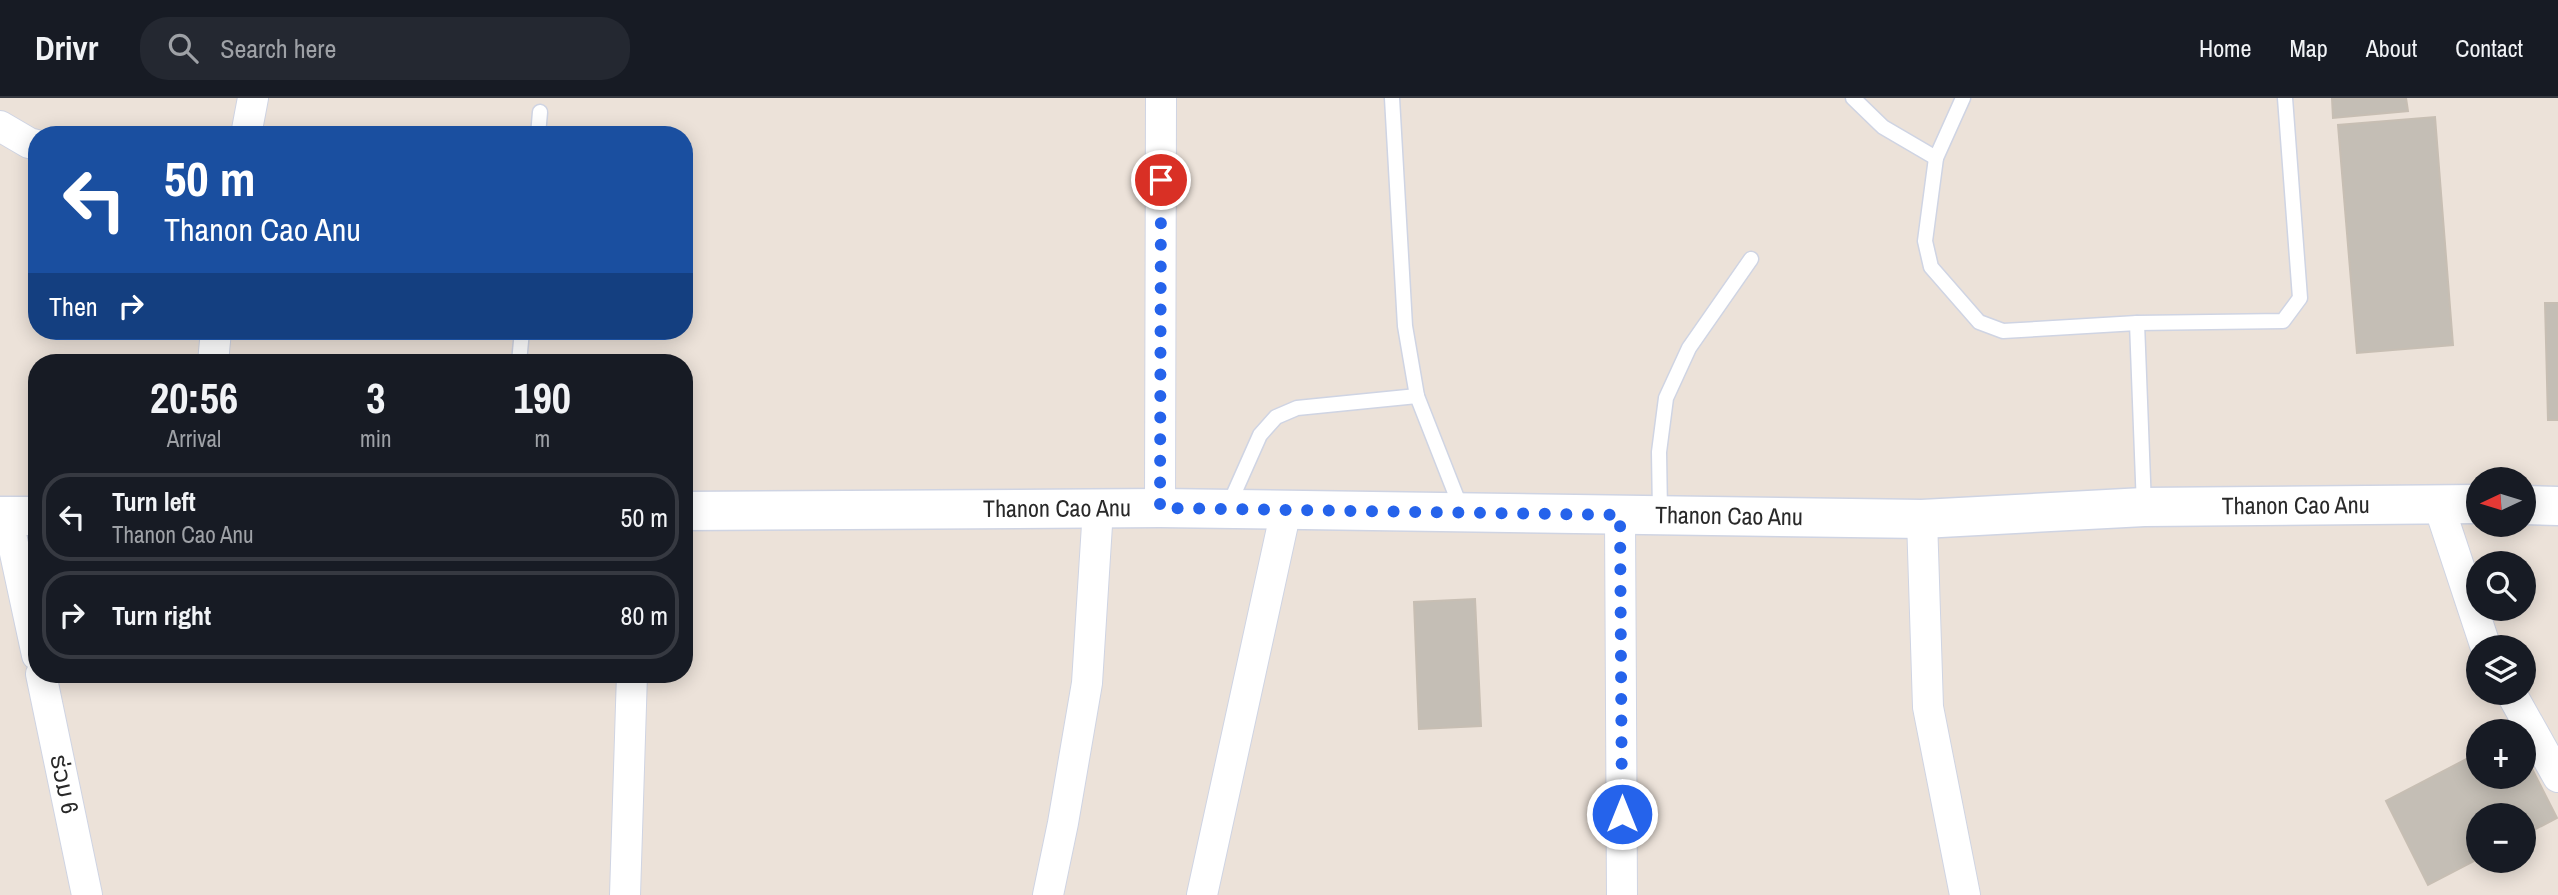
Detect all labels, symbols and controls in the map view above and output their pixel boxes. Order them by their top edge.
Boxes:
search box [140,17,630,80]
text: Drivr [35,26,98,70]
icon: search [164,29,202,67]
text: Search here [220,31,336,66]
text: Home [2199,32,2251,64]
text: Map [2289,32,2328,64]
text: About [2366,32,2417,64]
text: Contact [2455,32,2523,64]
text: 50 m [164,145,256,211]
pin [1131,150,1191,210]
icon: left [49,154,140,245]
icon: arrive [1142,161,1180,199]
text: Thanon Cao Anu [164,208,361,251]
icon: right [112,287,150,325]
text: Then [49,289,98,324]
text: 20:56 [150,370,238,426]
text: 3 [366,370,385,426]
text: 190 [514,370,571,426]
text: Arrival [167,423,221,454]
text: min [360,423,392,454]
text: m [534,423,550,454]
north arrow [2466,467,2536,537]
map controls [2466,467,2536,873]
text: Turn left [112,484,196,519]
street label: Thanon Cao Anu [2222,488,2370,521]
street label: Thanon Cao Anu [983,491,1131,524]
icon: left [53,498,91,536]
street label: Thanon Cao Anu [1655,498,1803,532]
text: 50 m [621,500,668,535]
text: Thanon Cao Anu [112,519,254,550]
button: search [2466,551,2536,621]
icon: right [53,596,91,634]
text: Turn right [112,598,211,633]
text: 80 m [621,598,668,633]
button: layers [2466,635,2536,705]
button: + [2466,719,2536,789]
street label: ຮ່ວມ 6 [43,751,87,816]
position arrow [1585,777,1659,851]
button: − [2466,803,2536,873]

